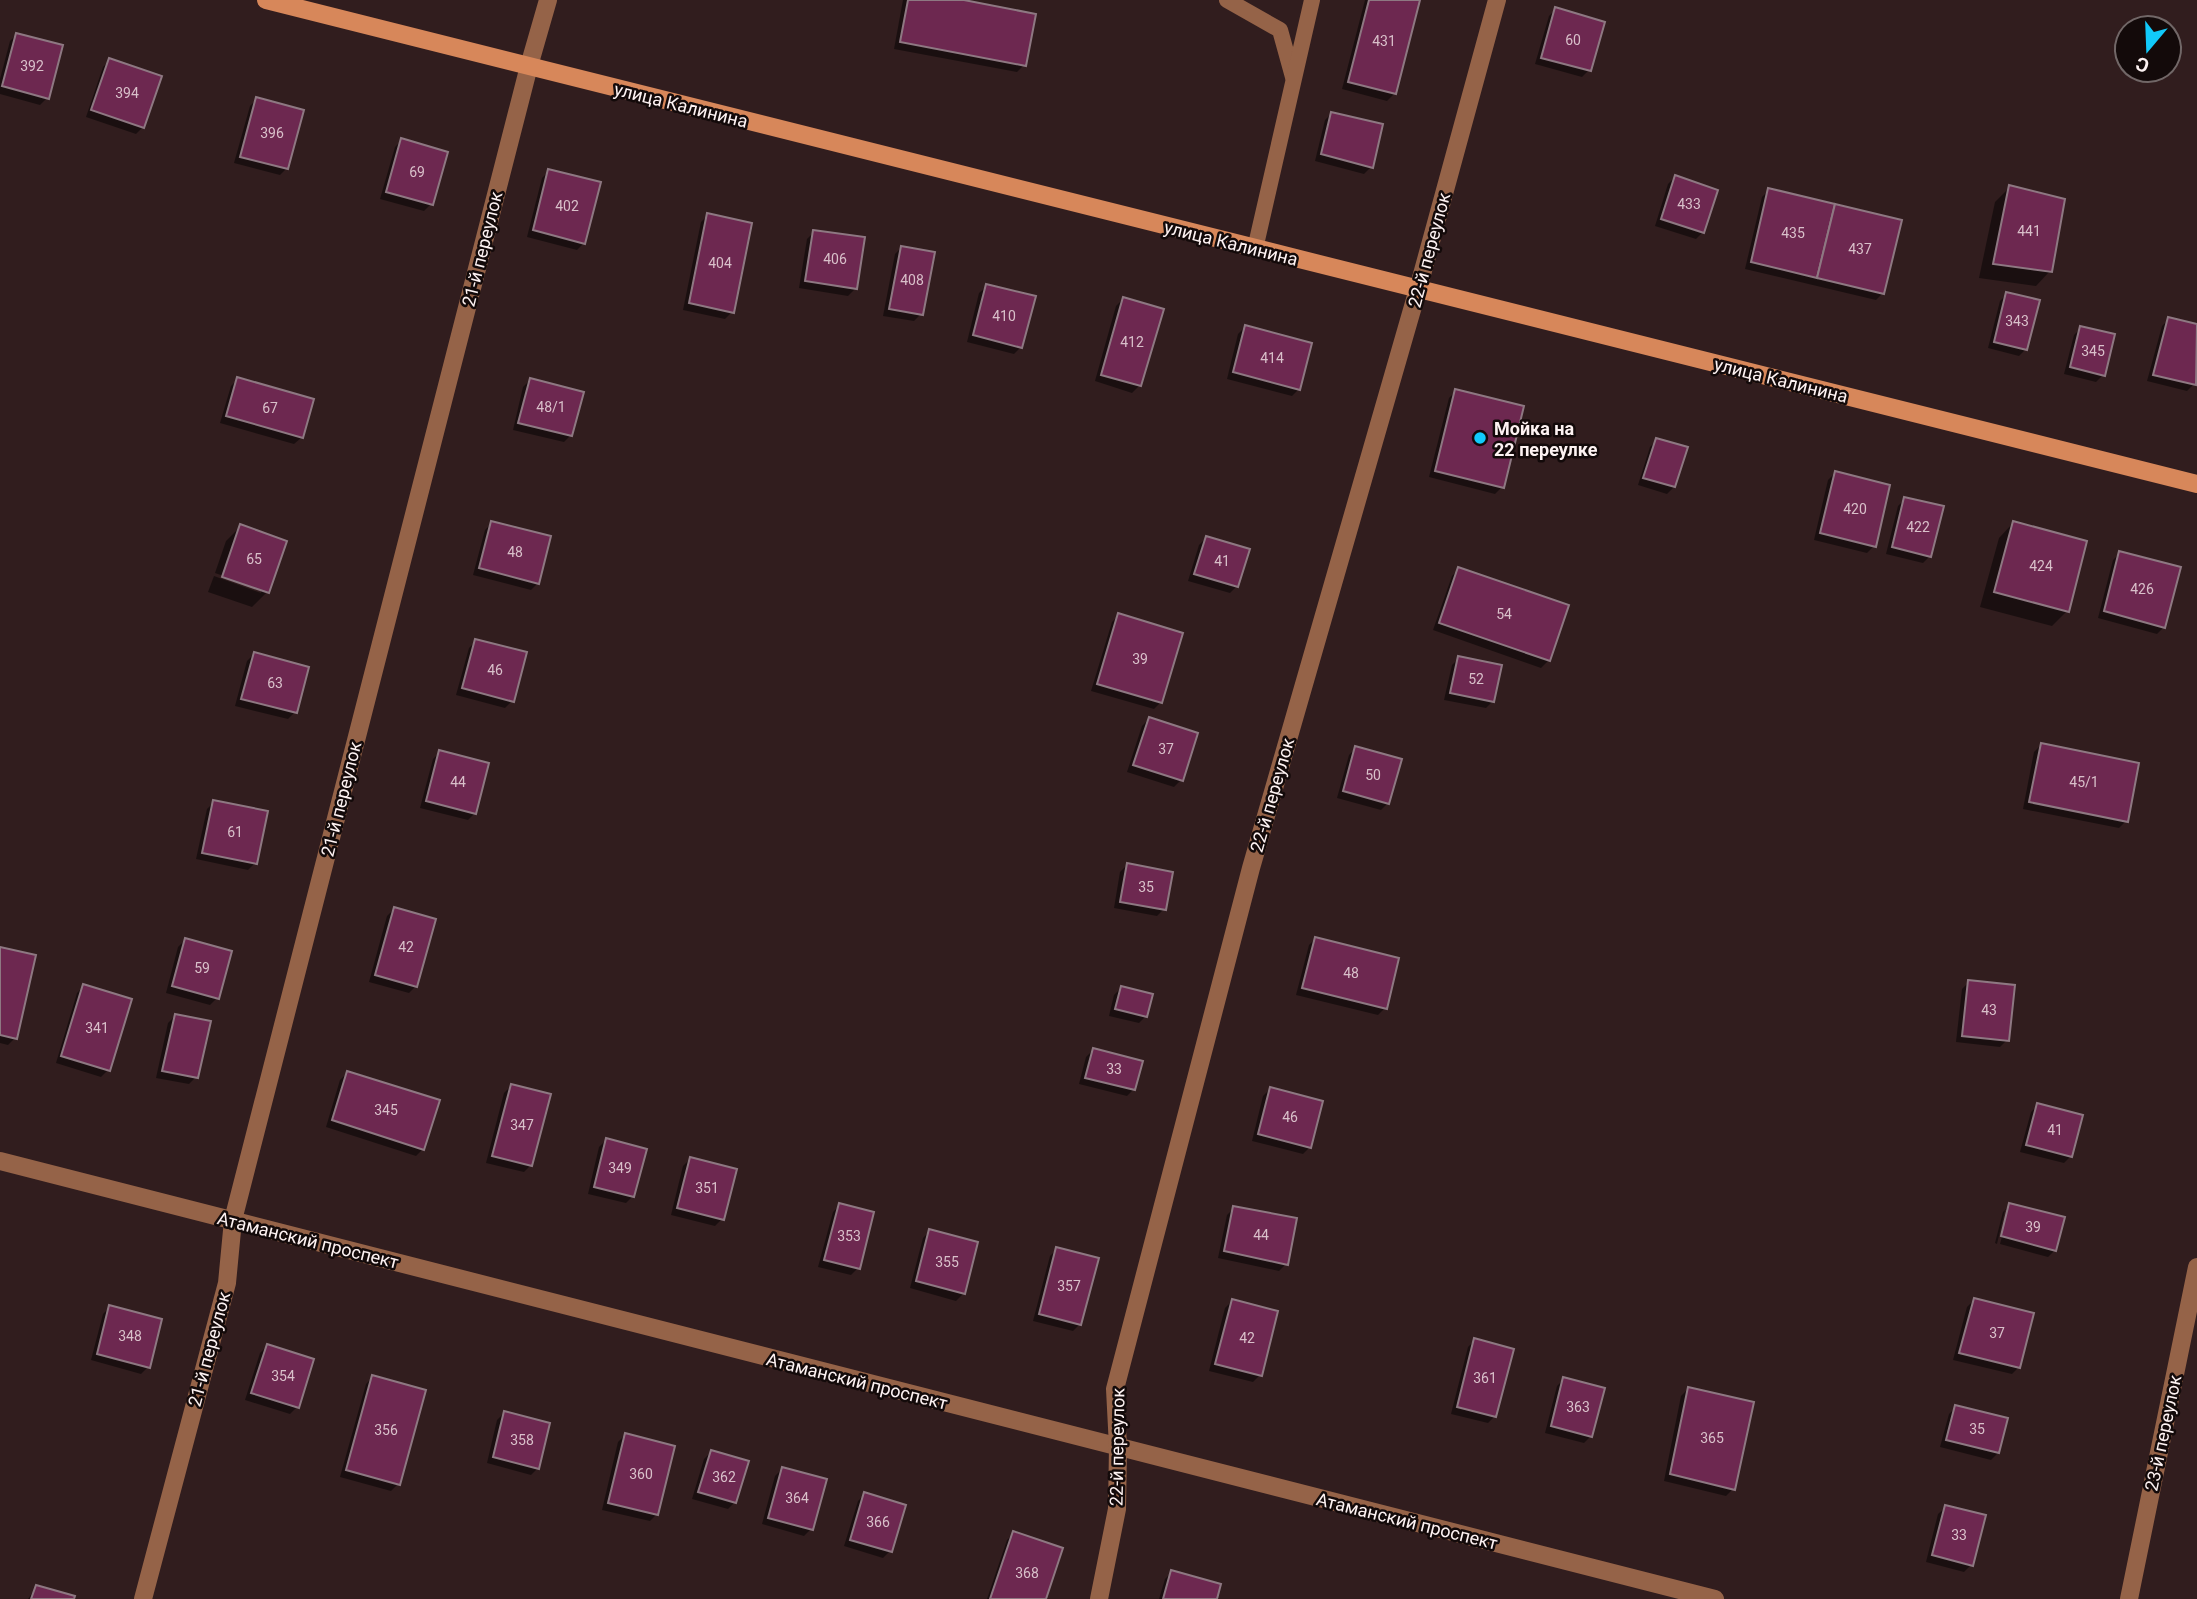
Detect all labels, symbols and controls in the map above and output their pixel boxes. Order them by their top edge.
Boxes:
north arrow [2113,14,2183,84]
house number: 60 [1565,32,1581,48]
house number: 431 [1372,33,1396,49]
text: С [2133,52,2152,77]
house number: 392 [20,58,44,74]
street label: улица Калинина [612,78,750,132]
house number: 394 [115,85,139,101]
house number: 396 [260,125,284,141]
house number: 69 [409,164,425,180]
street label: 21-й переулок [458,189,507,309]
street label: 22-й переулок [1404,190,1454,310]
house number: 433 [1677,196,1701,212]
house number: 402 [555,198,579,214]
street label: улица Калинина [1162,216,1300,270]
house number: 441 [2017,223,2041,239]
house number: 435 [1781,225,1805,241]
house number: 437 [1848,241,1872,257]
house number: 406 [823,251,847,267]
house number: 404 [708,255,732,271]
house number: 408 [900,272,924,288]
house number: 410 [992,308,1016,324]
house number: 343 [2005,313,2029,329]
house number: 412 [1120,334,1144,350]
house number: 345 [2081,343,2105,359]
house number: 414 [1260,350,1284,366]
street label: улица Калинина [1712,353,1850,407]
house number: 48/1 [536,399,566,415]
house number: 67 [262,400,278,416]
place label: Мойка на 22 переулке [1494,418,1598,460]
marker: Мойка на 22 переулке [1472,430,1488,446]
house number: 420 [1843,501,1867,517]
house number: 422 [1906,519,1930,535]
house number: 48 [507,544,523,560]
house number: 65 [246,551,262,567]
house number: 41 [1214,553,1230,569]
house number: 424 [2029,558,2053,574]
house number: 426 [2130,581,2154,597]
house number: 54 [1496,606,1512,622]
house number: 39 [1132,651,1148,667]
house number: 46 [487,662,503,678]
house number: 52 [1468,671,1484,687]
house number: 63 [267,675,283,691]
street label: 22-й переулок [1246,735,1298,855]
street label: 21-й переулок [317,739,366,859]
house number: 37 [1158,741,1174,757]
house number: 50 [1365,767,1381,783]
house number: 44 [450,774,466,790]
house number: 45/1 [2069,774,2099,790]
house number: 61 [227,824,243,840]
house number: 35 [1138,879,1154,895]
house number: 42 [398,939,414,955]
house number: 59 [194,960,210,976]
house number: 48 [1343,965,1359,981]
house number: 43 [1981,1002,1997,1018]
house number: 341 [85,1020,109,1036]
house number: 33 [1106,1061,1122,1077]
house number: 345 [374,1102,398,1118]
house number: 46 [1282,1109,1298,1125]
house number: 347 [510,1117,534,1133]
house number: 41 [2047,1122,2063,1138]
house number: 349 [608,1160,632,1176]
house number: 351 [695,1180,719,1196]
street label: Атаманский проспект [215,1207,401,1273]
house number: 39 [2025,1219,2041,1235]
house number: 44 [1253,1227,1269,1243]
house number: 353 [837,1228,861,1244]
house number: 355 [935,1254,959,1270]
house number: 357 [1057,1278,1081,1294]
street label: 21-й переулок [184,1289,234,1409]
house number: 37 [1989,1325,2005,1341]
house number: 348 [118,1328,142,1344]
house number: 42 [1239,1330,1255,1346]
street label: Атаманский проспект [764,1348,950,1414]
house number: 354 [271,1368,295,1384]
house number: 361 [1473,1370,1497,1386]
street label: 23-й переулок [2140,1373,2186,1493]
street label: 22-й переулок [1105,1388,1129,1506]
house number: 363 [1566,1399,1590,1415]
house number: 35 [1969,1421,1985,1437]
house number: 356 [374,1422,398,1438]
house number: 365 [1700,1430,1724,1446]
house number: 358 [510,1432,534,1448]
house number: 360 [629,1466,653,1482]
house number: 362 [712,1469,736,1485]
street label: Атаманский проспект [1314,1488,1500,1554]
house number: 364 [785,1490,809,1506]
house number: 366 [866,1514,890,1530]
house number: 33 [1951,1527,1967,1543]
house number: 368 [1015,1565,1039,1581]

